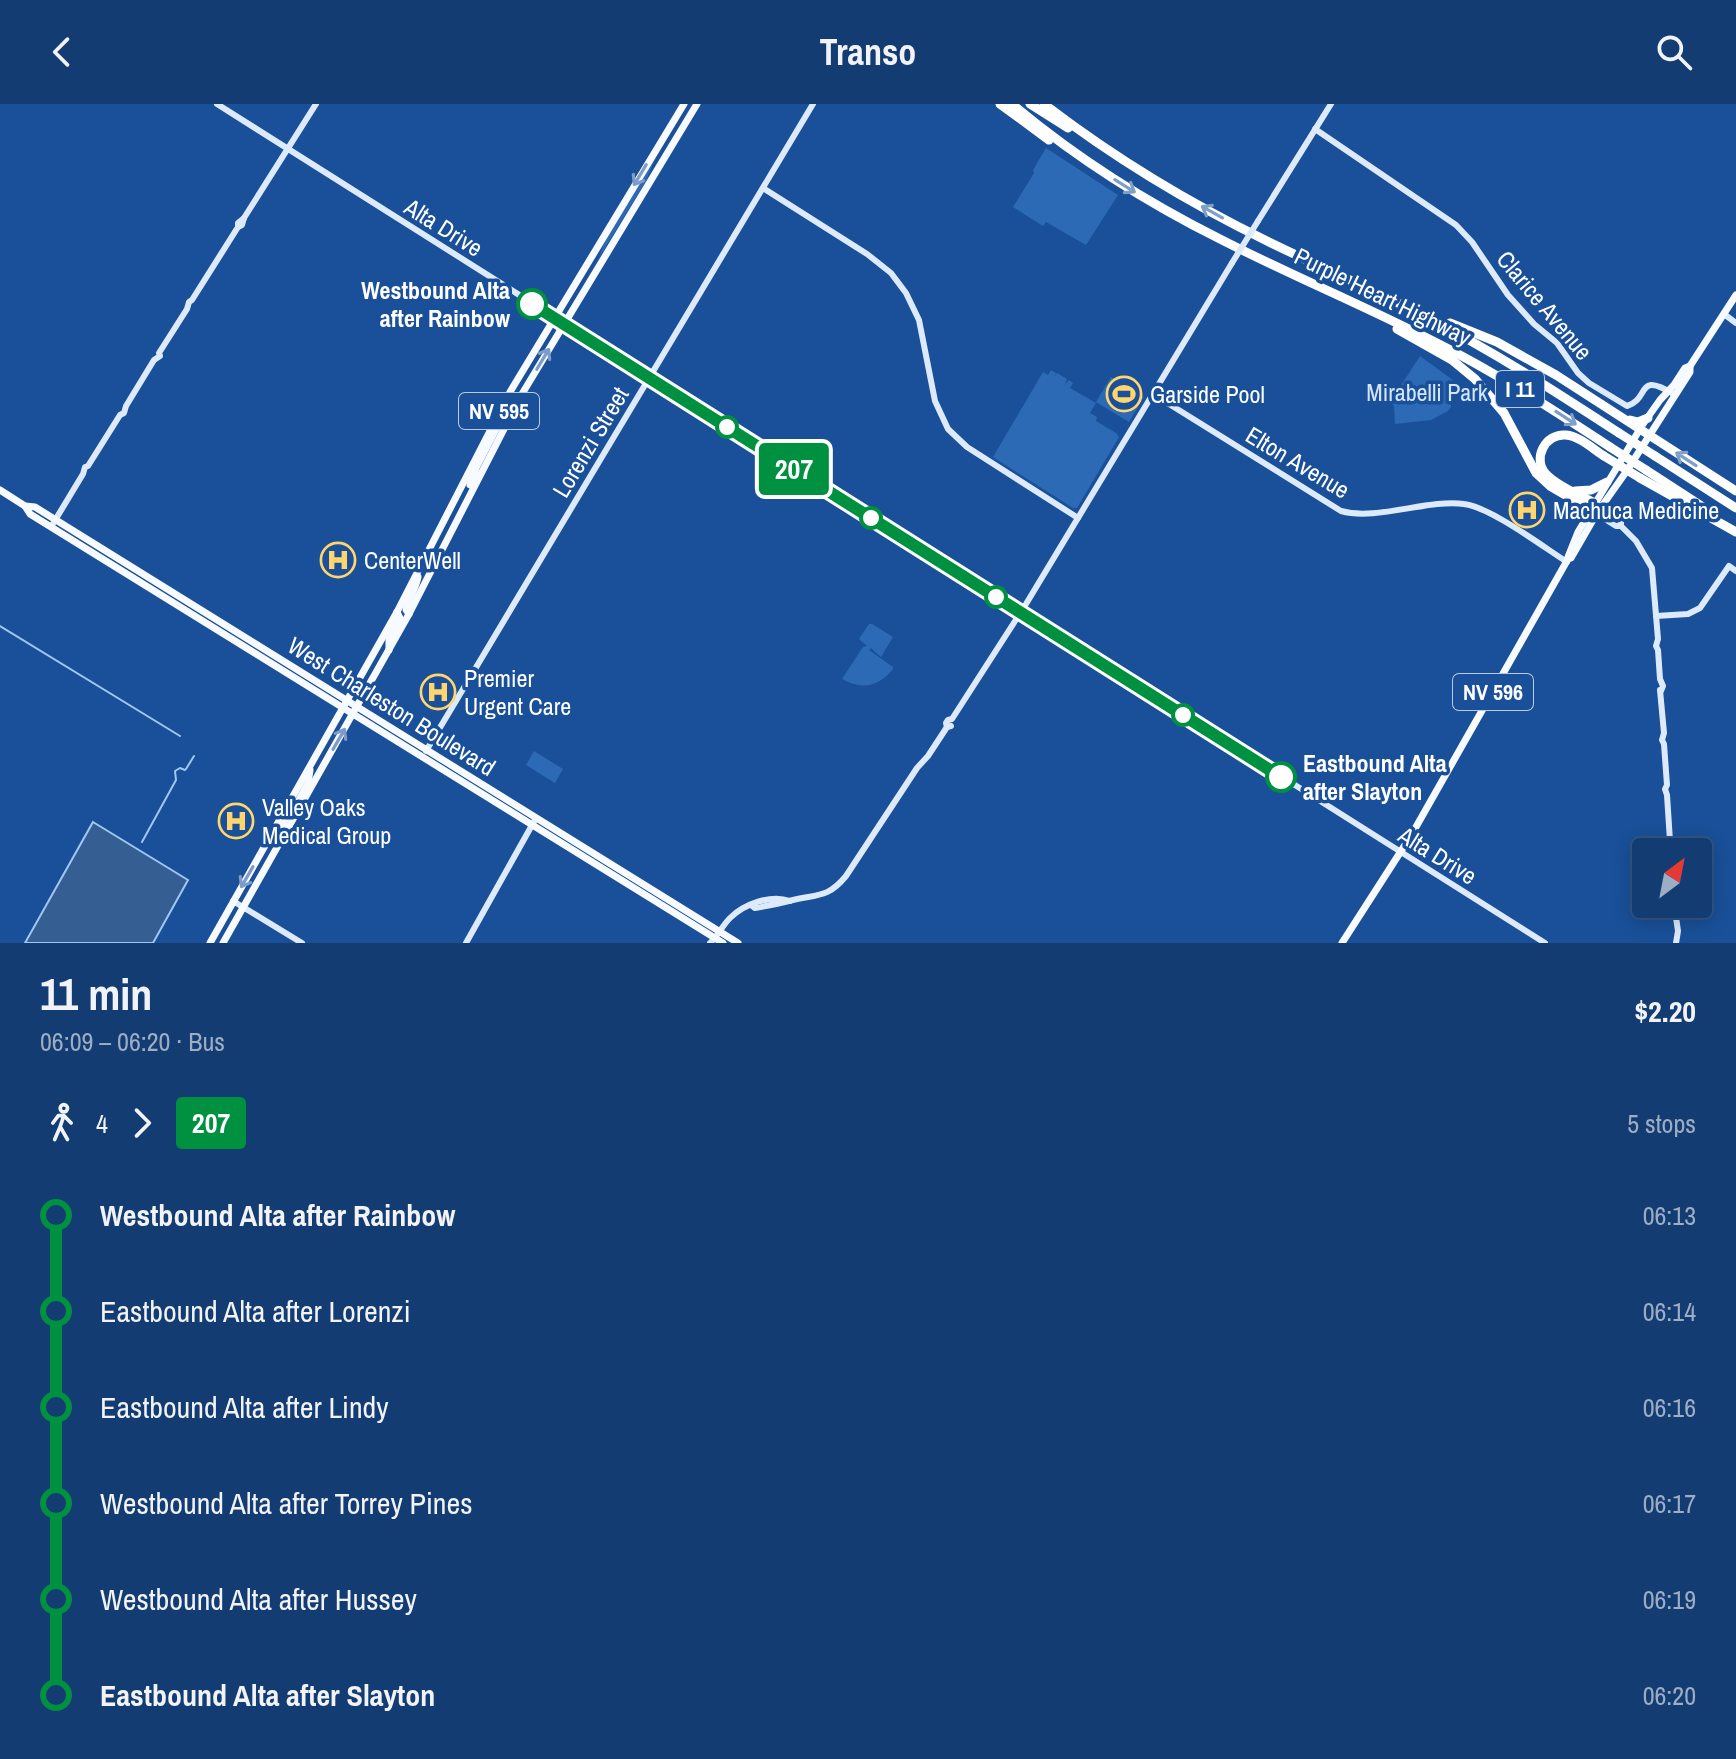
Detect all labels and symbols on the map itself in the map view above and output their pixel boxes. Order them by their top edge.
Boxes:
one-way arrow [632,163,648,186]
one-way arrow [1113,178,1136,194]
street label: Alta Drive [398,190,489,263]
one-way arrow [1201,204,1224,220]
street label: Purple Heart Highway [1289,239,1477,353]
street label: Clarice Avenue [1490,244,1600,366]
place label: Westbound Alta after Rainbow [361,274,511,334]
marker: Westbound Alta after Rainbow [517,289,547,319]
one-way arrow [535,348,551,371]
road number: I 11 [1496,371,1544,407]
sports icon: Garside Pool [1105,375,1143,413]
park label: Mirabelli Park [1366,376,1488,408]
place label: Garside Pool [1150,378,1265,410]
street label: Lorenzi Street [544,380,636,503]
road number: NV 595 [459,393,539,429]
one-way arrow [1554,411,1577,427]
unlabelled marker [716,416,738,438]
street label: Elton Avenue [1240,419,1356,505]
line badge: 207 [748,443,840,495]
one-way arrow [1675,451,1698,467]
hospital icon: Machuca Medicine [1508,491,1546,529]
place label: Machuca Medicine [1553,494,1719,526]
unlabelled marker [860,507,882,529]
hospital icon: CenterWell [319,541,357,579]
place label: CenterWell [364,544,461,576]
unlabelled marker [985,586,1007,608]
street label: West Charleston Boulevard [282,629,502,783]
place label: Premier Urgent Care [464,662,571,722]
hospital icon: Premier Urgent Care [419,673,457,711]
road number: NV 596 [1453,674,1533,710]
unlabelled marker [1172,704,1194,726]
one-way arrow [331,728,347,751]
place label: Eastbound Alta after Slayton [1303,747,1447,807]
marker: Eastbound Alta after Slayton [1266,762,1296,792]
place label: Valley Oaks Medical Group [262,791,391,851]
hospital icon: Valley Oaks Medical Group [217,802,255,840]
street label: Alta Drive [1392,818,1483,891]
north arrow [1632,838,1712,918]
one-way arrow [239,865,255,888]

